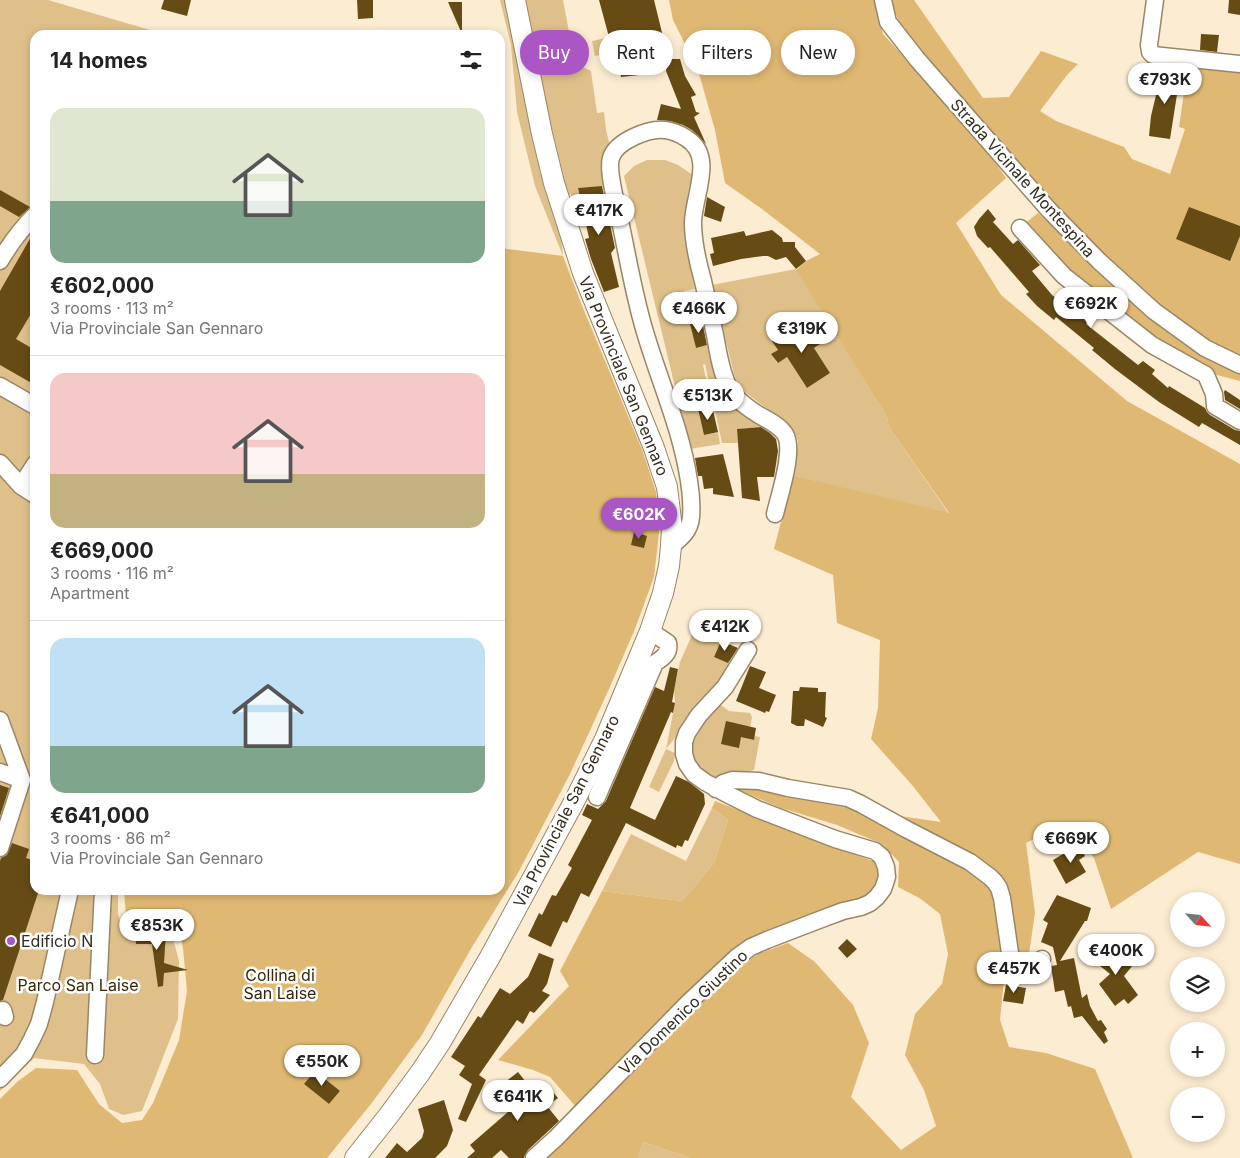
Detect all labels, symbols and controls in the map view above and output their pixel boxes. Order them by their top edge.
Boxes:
chip: Buy [520,30,589,75]
chip: Rent [599,30,673,75]
chip: Filters [683,30,771,75]
chip: New [781,30,855,75]
icon: filters [457,46,485,74]
text: 14 homes [50,48,148,73]
pin: €793K [1130,62,1200,105]
text: €793K [1139,69,1191,89]
street label: Strada Vicinale Montespina [947,95,1099,261]
icon: home [223,140,313,230]
pin: €417K [564,194,634,236]
text: €417K [575,200,623,220]
text: €602,000 [50,273,154,298]
street label: Via Provinciale San Gennaro [575,273,673,479]
pin: €692K [1056,286,1126,329]
pin: €466K [664,292,734,334]
text: €692K [1064,293,1118,313]
text: 3 rooms · 113 m² [50,298,174,318]
text: €466K [672,298,726,318]
pin: €319K [767,312,837,354]
text: Via Provinciale San Gennaro [50,318,263,338]
text: €319K [777,318,827,338]
pin: €513K [673,378,743,421]
text: €513K [683,385,733,405]
icon: home [223,406,313,496]
pin: €602K [604,498,674,540]
text: €602K [612,504,666,524]
text: €669,000 [50,538,154,563]
text: 3 rooms · 116 m² [50,563,174,583]
text: Apartment [50,583,130,603]
pin: €412K [690,610,760,652]
text: €412K [700,616,750,636]
icon: home [223,671,313,761]
street label: Via Provinciale San Gennaro [509,711,623,911]
text: €641,000 [50,803,149,828]
pin: €669K [1036,822,1106,864]
text: 3 rooms · 86 m² [50,828,171,848]
text: €669K [1044,828,1098,848]
text: Via Provinciale San Gennaro [50,848,263,868]
north arrow [1170,892,1225,948]
map controls [1170,892,1225,1142]
pin: €853K [122,908,192,951]
text: €853K [130,915,184,935]
place label: Edificio N [21,931,93,951]
pin: €400K [1081,934,1151,976]
marker: Edificio N [5,935,17,947]
text: €400K [1089,940,1143,960]
street label: Via Domenico Giustino [614,945,752,1079]
pin: €457K [979,952,1049,994]
button: layers [1170,957,1225,1012]
text: €457K [988,958,1040,978]
park label: Collina di San Laise [244,965,316,1003]
park label: Parco San Laise [17,975,139,995]
button: + [1170,1022,1225,1077]
pin: €550K [287,1044,357,1087]
text: €550K [295,1051,349,1071]
pin: €641K [483,1080,553,1122]
text: €641K [493,1086,543,1106]
button: − [1170,1087,1225,1142]

